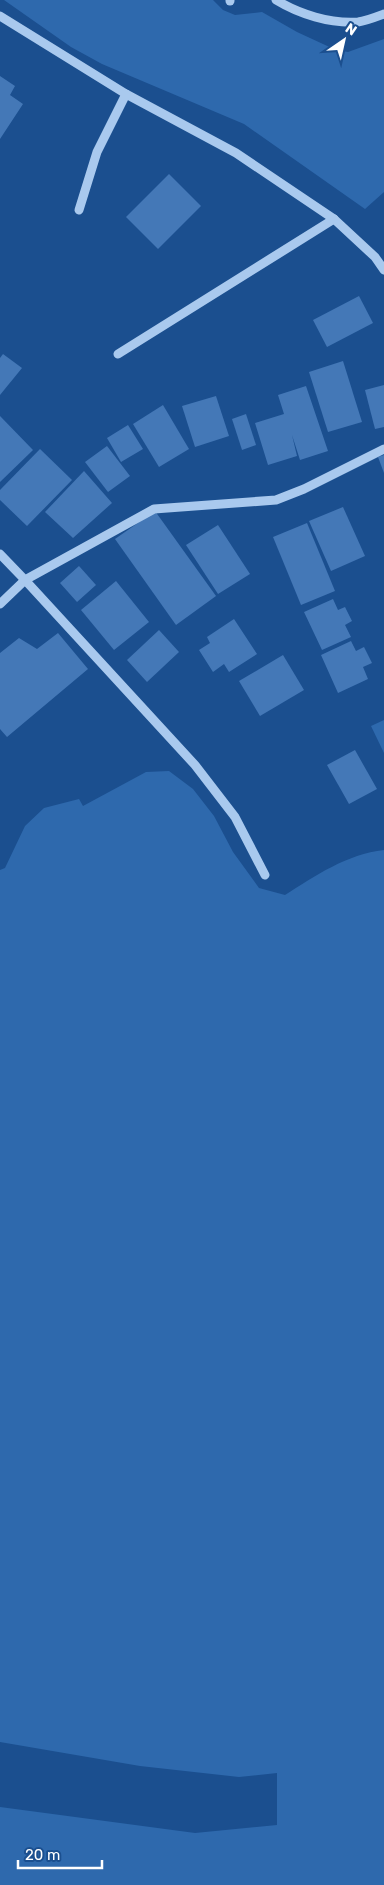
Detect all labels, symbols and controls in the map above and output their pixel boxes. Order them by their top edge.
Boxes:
north arrow [319,15,369,65]
text: N [342,20,360,40]
scale bar [18,1838,101,1870]
text: 20 m [25,1846,60,1864]

